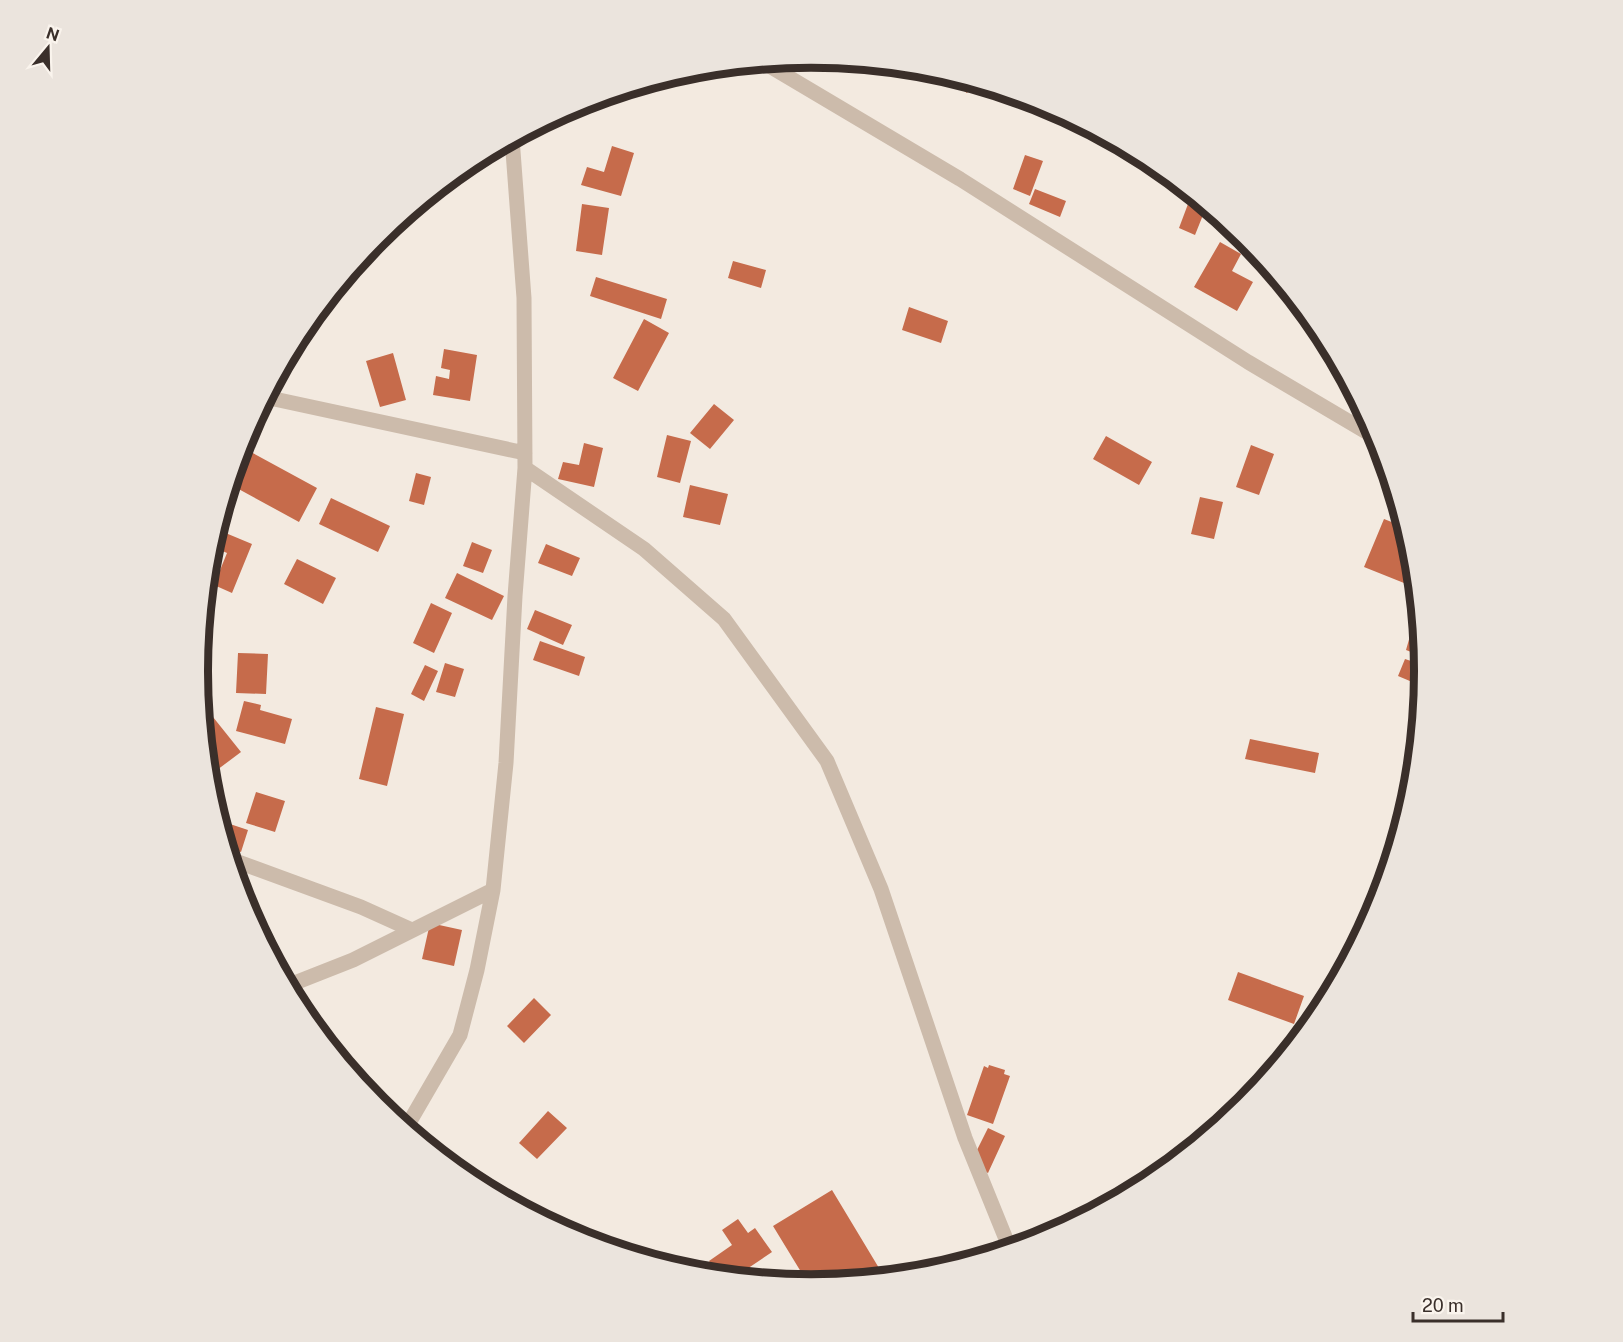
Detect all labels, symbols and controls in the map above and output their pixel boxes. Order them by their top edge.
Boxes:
north arrow [18,18,78,78]
text: N [44,23,62,45]
scale bar [1413,1285,1503,1323]
text: 20 m [1422,1295,1464,1316]

